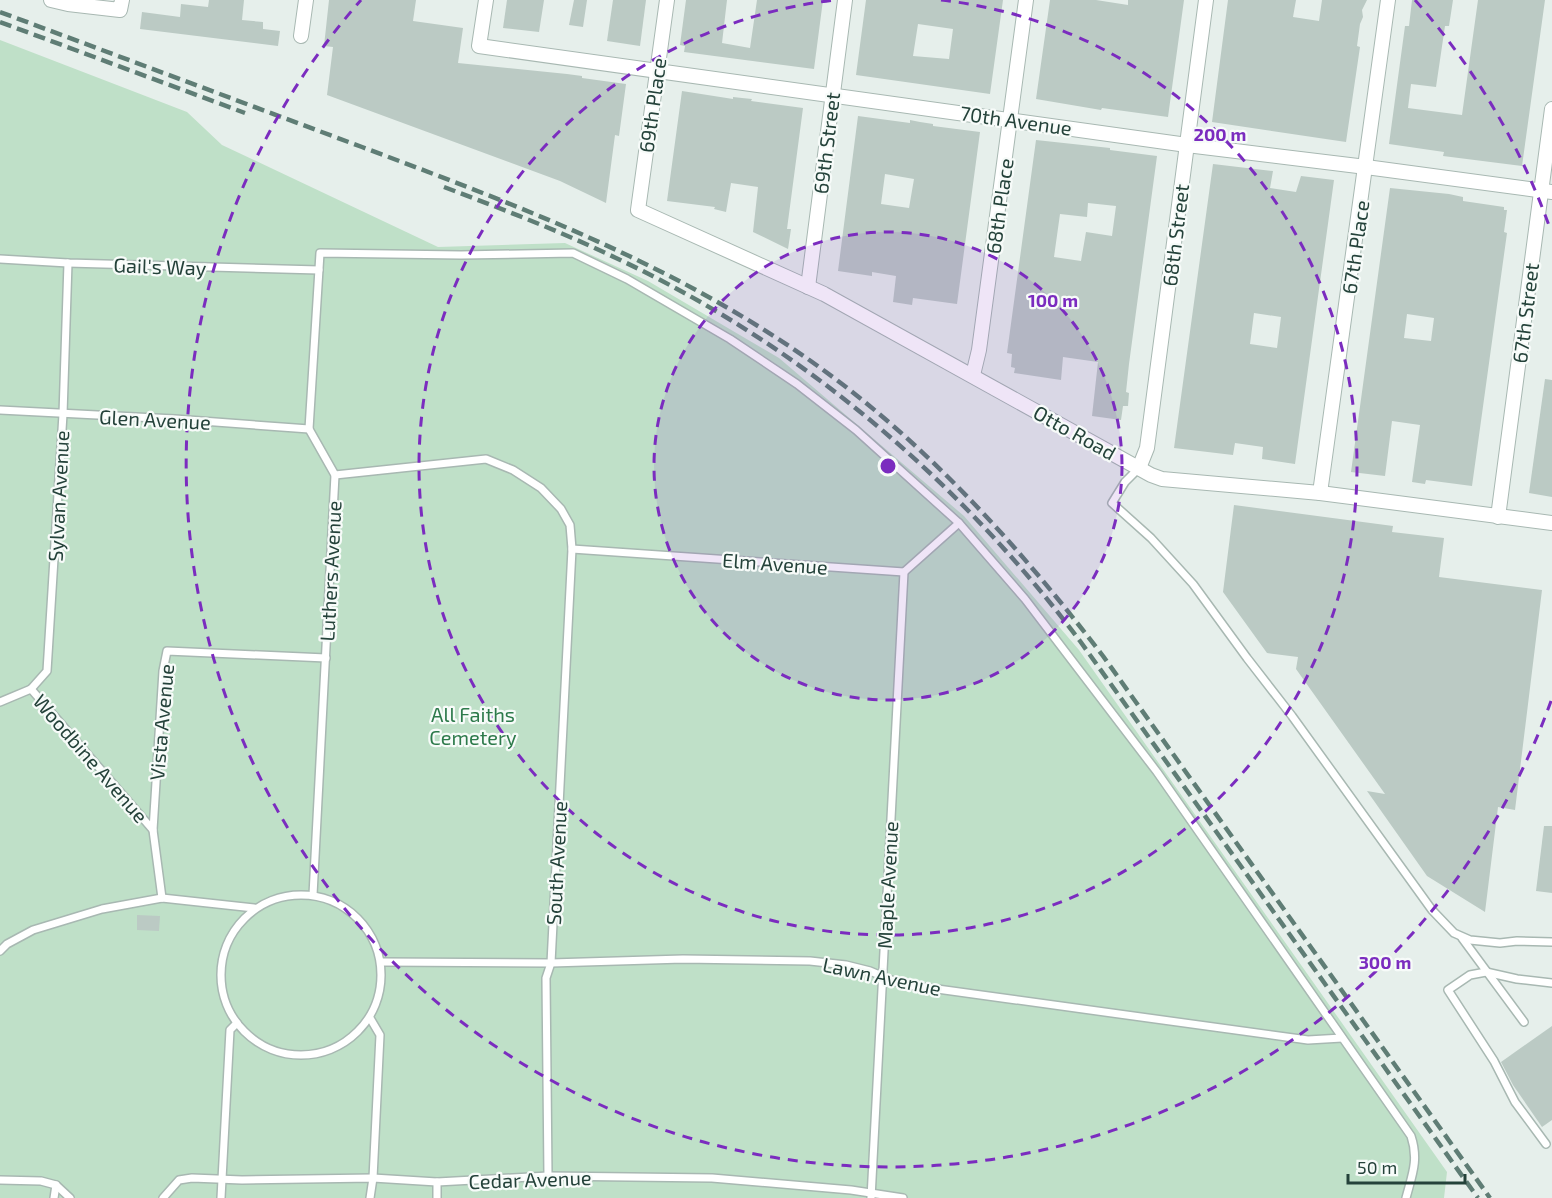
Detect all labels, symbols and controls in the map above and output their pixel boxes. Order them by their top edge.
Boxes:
street label: 69th Place [633,56,671,154]
street label: 69th Street [808,90,844,195]
street label: 70th Avenue [959,100,1073,140]
text: 200 m [1194,123,1246,145]
street label: 68th Place [980,157,1018,255]
street label: 68th Street [1157,182,1193,288]
street label: 67th Place [1337,199,1373,295]
street label: Gail's Way [113,252,207,280]
street label: 67th Street [1507,261,1543,365]
text: 100 m [1028,289,1078,311]
street label: Otto Road [1030,400,1120,464]
street label: Glen Avenue [99,404,211,434]
street label: Sylvan Avenue [43,430,73,562]
centre of rings [878,456,898,476]
street label: Luthers Avenue [314,500,346,642]
street label: Elm Avenue [721,547,829,579]
street label: Vista Avenue [144,663,178,781]
street label: Woodbine Avenue [29,689,153,827]
park label: All Faiths Cemetery [429,702,517,749]
street label: South Avenue [541,800,571,926]
street label: Maple Avenue [872,821,902,949]
text: 300 m [1359,951,1411,973]
street label: Lawn Avenue [821,952,943,1000]
scale bar [1348,1147,1465,1185]
text: 50 m [1357,1156,1397,1178]
street label: Cedar Avenue [468,1165,592,1193]

